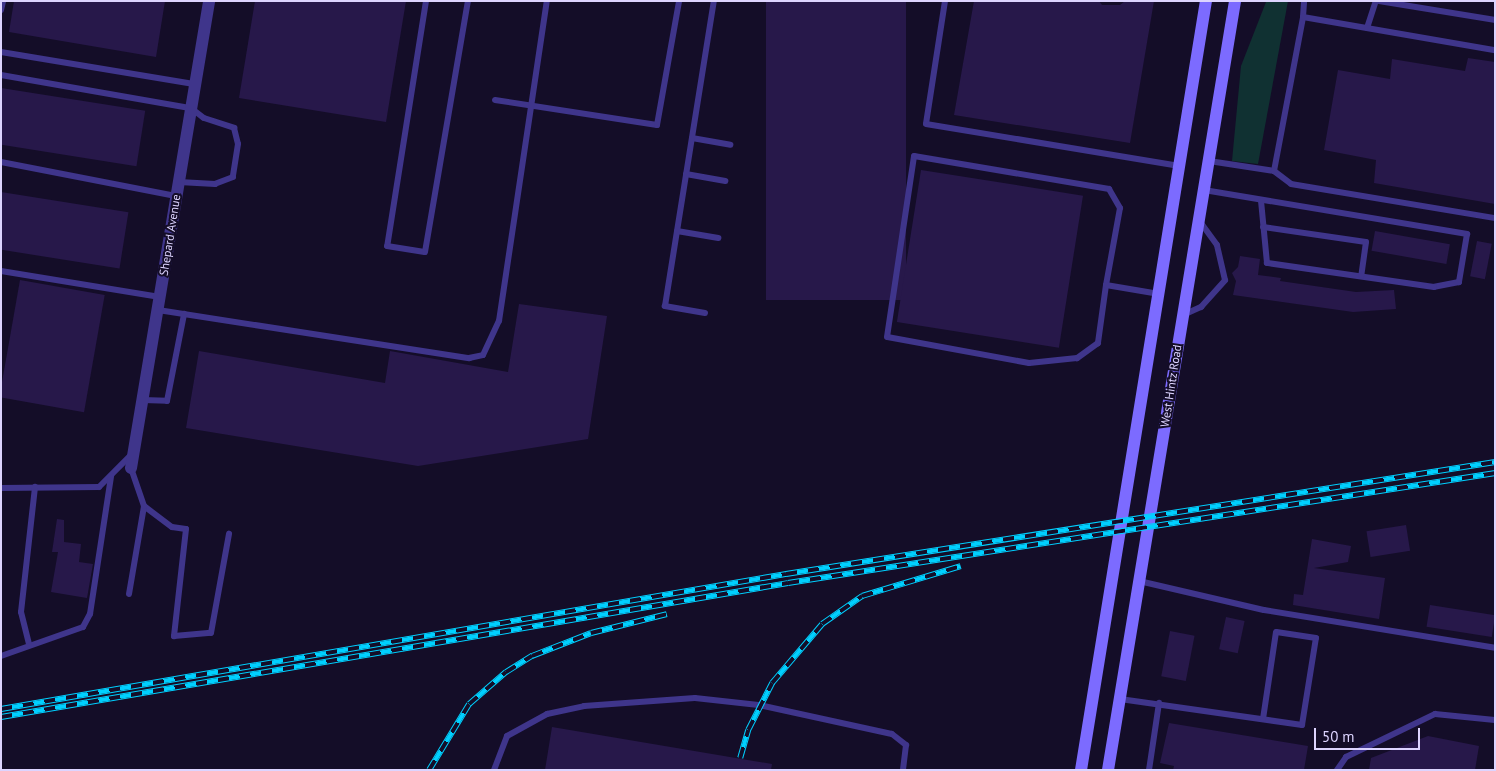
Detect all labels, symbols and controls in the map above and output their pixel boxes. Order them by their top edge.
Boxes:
street label: Shepard Avenue [156,193,184,277]
street label: West Hintz Road [1157,344,1185,428]
scale bar [1316,718,1422,750]
text: 50 m [1322,727,1355,746]

